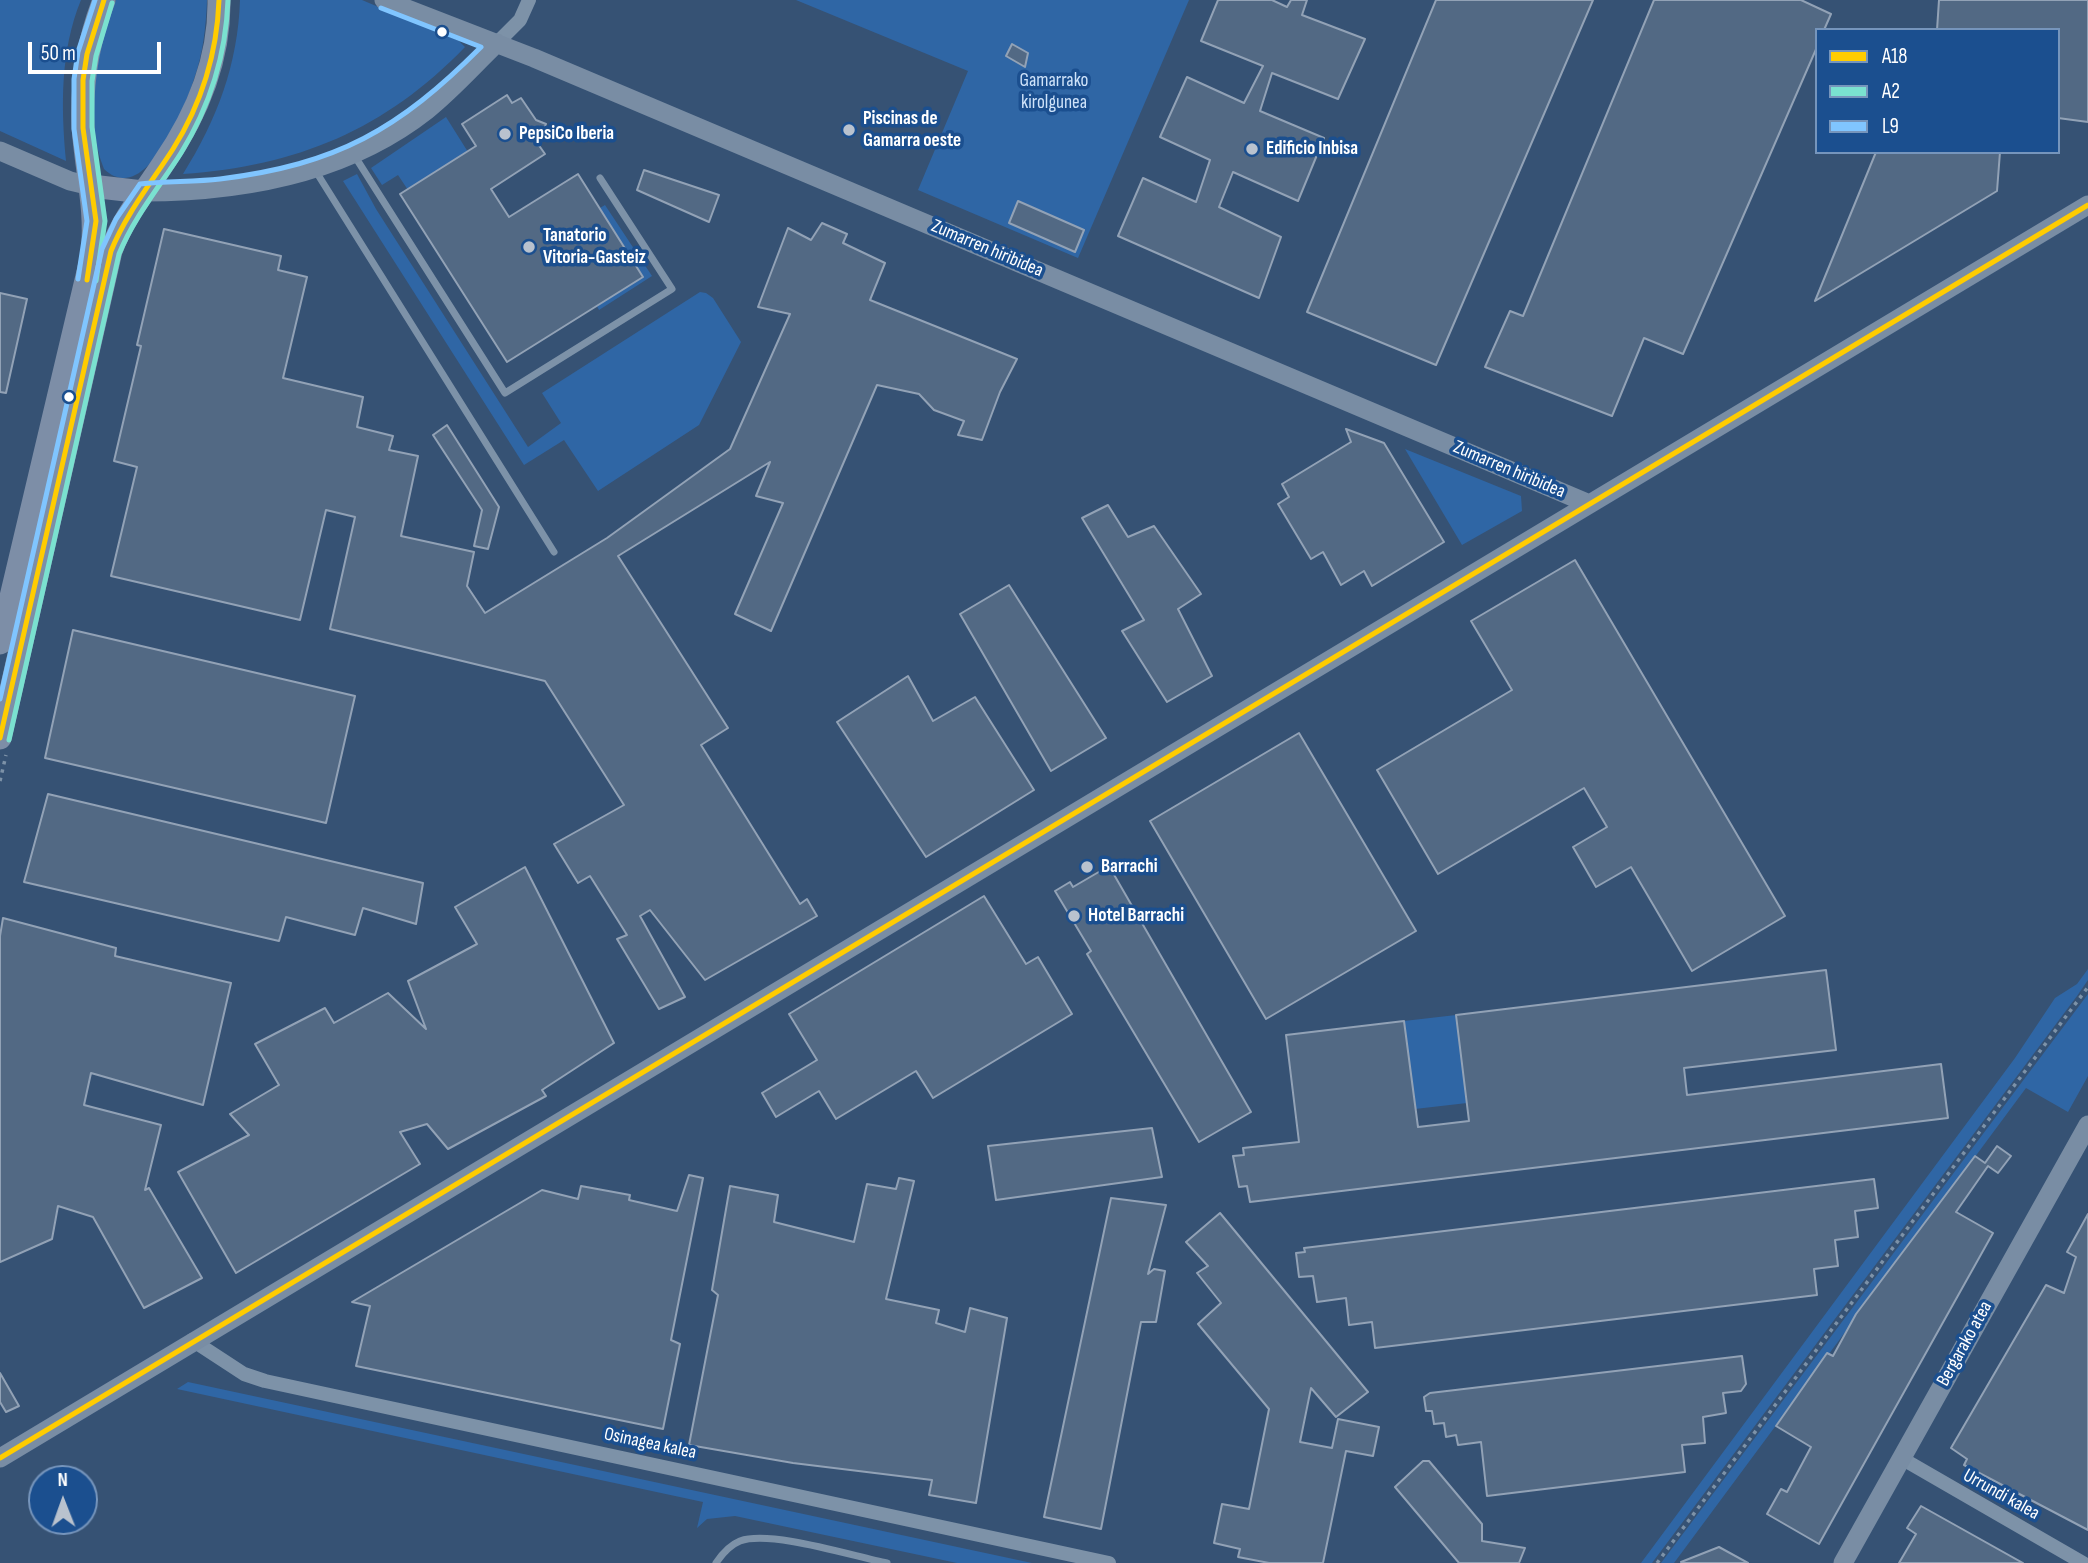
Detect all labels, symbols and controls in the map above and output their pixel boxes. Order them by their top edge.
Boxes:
unlabelled marker [435,25,449,39]
scale bar [32,28,164,72]
legend [1815,28,2060,154]
text: 50 m [41,41,76,66]
text: A18 [1882,44,1907,69]
park label: Gamarrako kirolgunea [1020,70,1088,114]
text: A2 [1882,79,1900,104]
place label: Piscinas de Gamarra oeste [863,108,961,152]
text: L9 [1882,114,1899,139]
marker: Piscinas de Gamarra oeste [841,122,857,138]
place label: PepsiCo Iberia [519,123,614,145]
marker: PepsiCo Iberia [497,126,513,142]
place label: Edificio Inbisa [1266,138,1358,160]
marker: Edificio Inbisa [1244,141,1260,157]
street label: Zumarren hiribidea [928,215,1046,283]
place label: Tanatorio Vitoria-Gasteiz [543,225,646,269]
marker: Tanatorio Vitoria-Gasteiz [521,239,537,255]
unlabelled marker [62,390,76,404]
street label: Zumarren hiribidea [1450,436,1568,504]
place label: Barrachi [1101,856,1157,878]
marker: Barrachi [1079,859,1095,875]
place label: Hotel Barrachi [1088,905,1184,927]
marker: Hotel Barrachi [1066,908,1082,924]
street label: Bergarako atea [1932,1297,1998,1391]
street label: Osinagea kalea [602,1423,698,1465]
north arrow [28,1465,98,1535]
street label: Urrundi kalea [1959,1465,2043,1525]
text: N [57,1469,68,1492]

